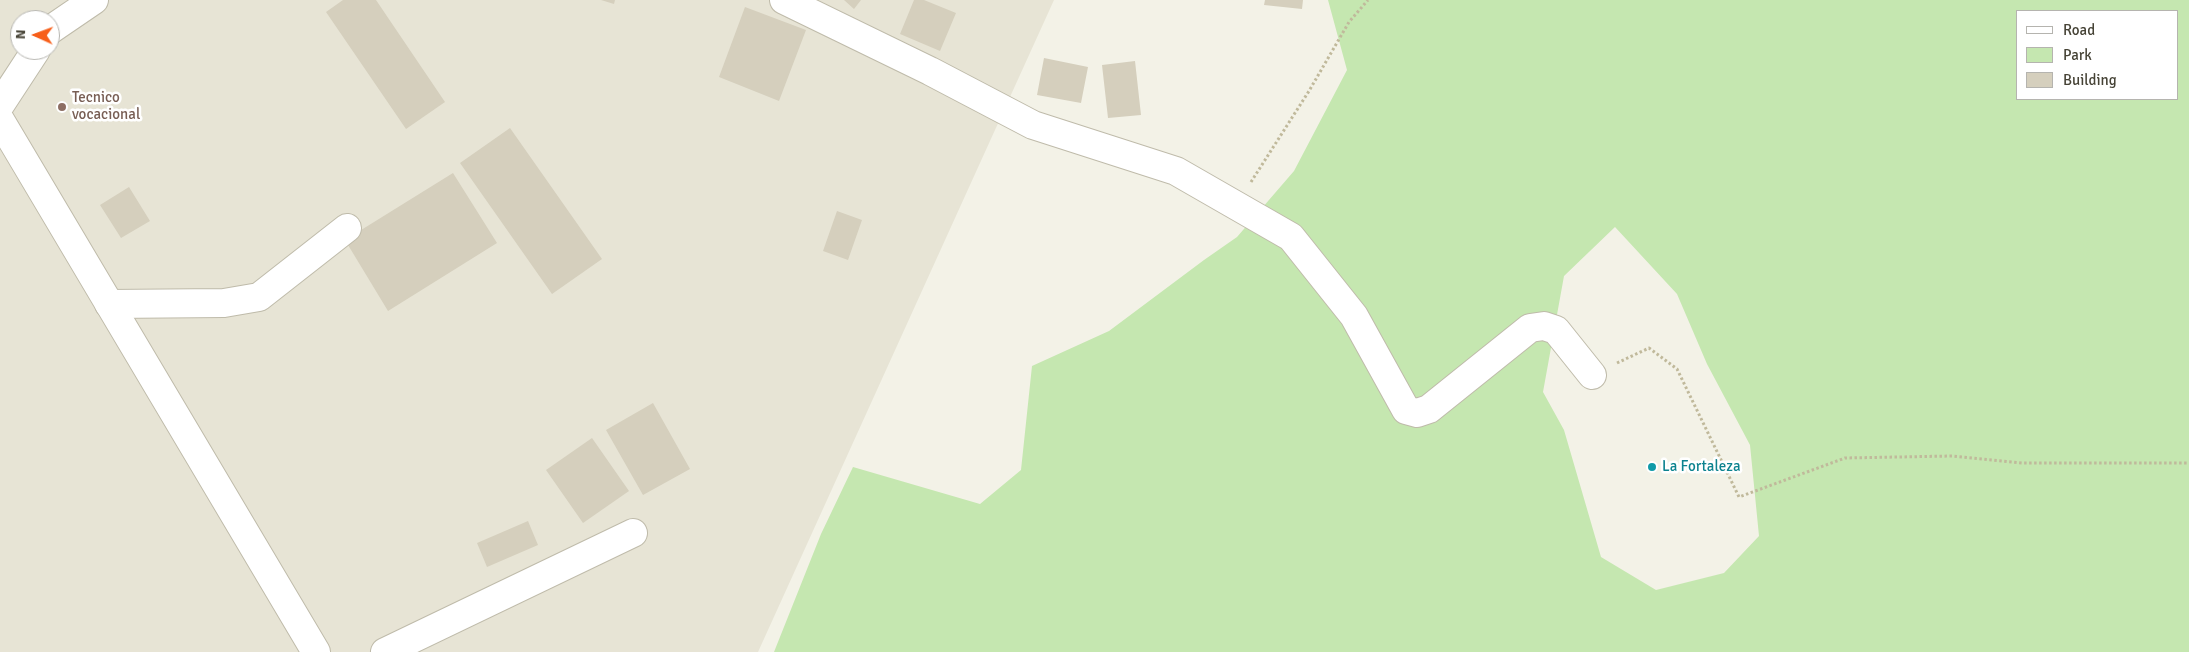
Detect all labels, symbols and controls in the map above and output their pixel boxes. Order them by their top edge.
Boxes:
north arrow [10,10,60,60]
legend [2016,10,2179,100]
text: Road [2063,21,2095,39]
text: N [12,29,29,40]
text: Park [2063,46,2092,64]
text: Building [2063,71,2117,89]
place label: Tecnico vocacional [72,89,140,124]
marker: Tecnico vocacional [56,101,68,113]
place label: La Fortaleza [1662,458,1741,476]
marker: La Fortaleza [1646,461,1658,473]

